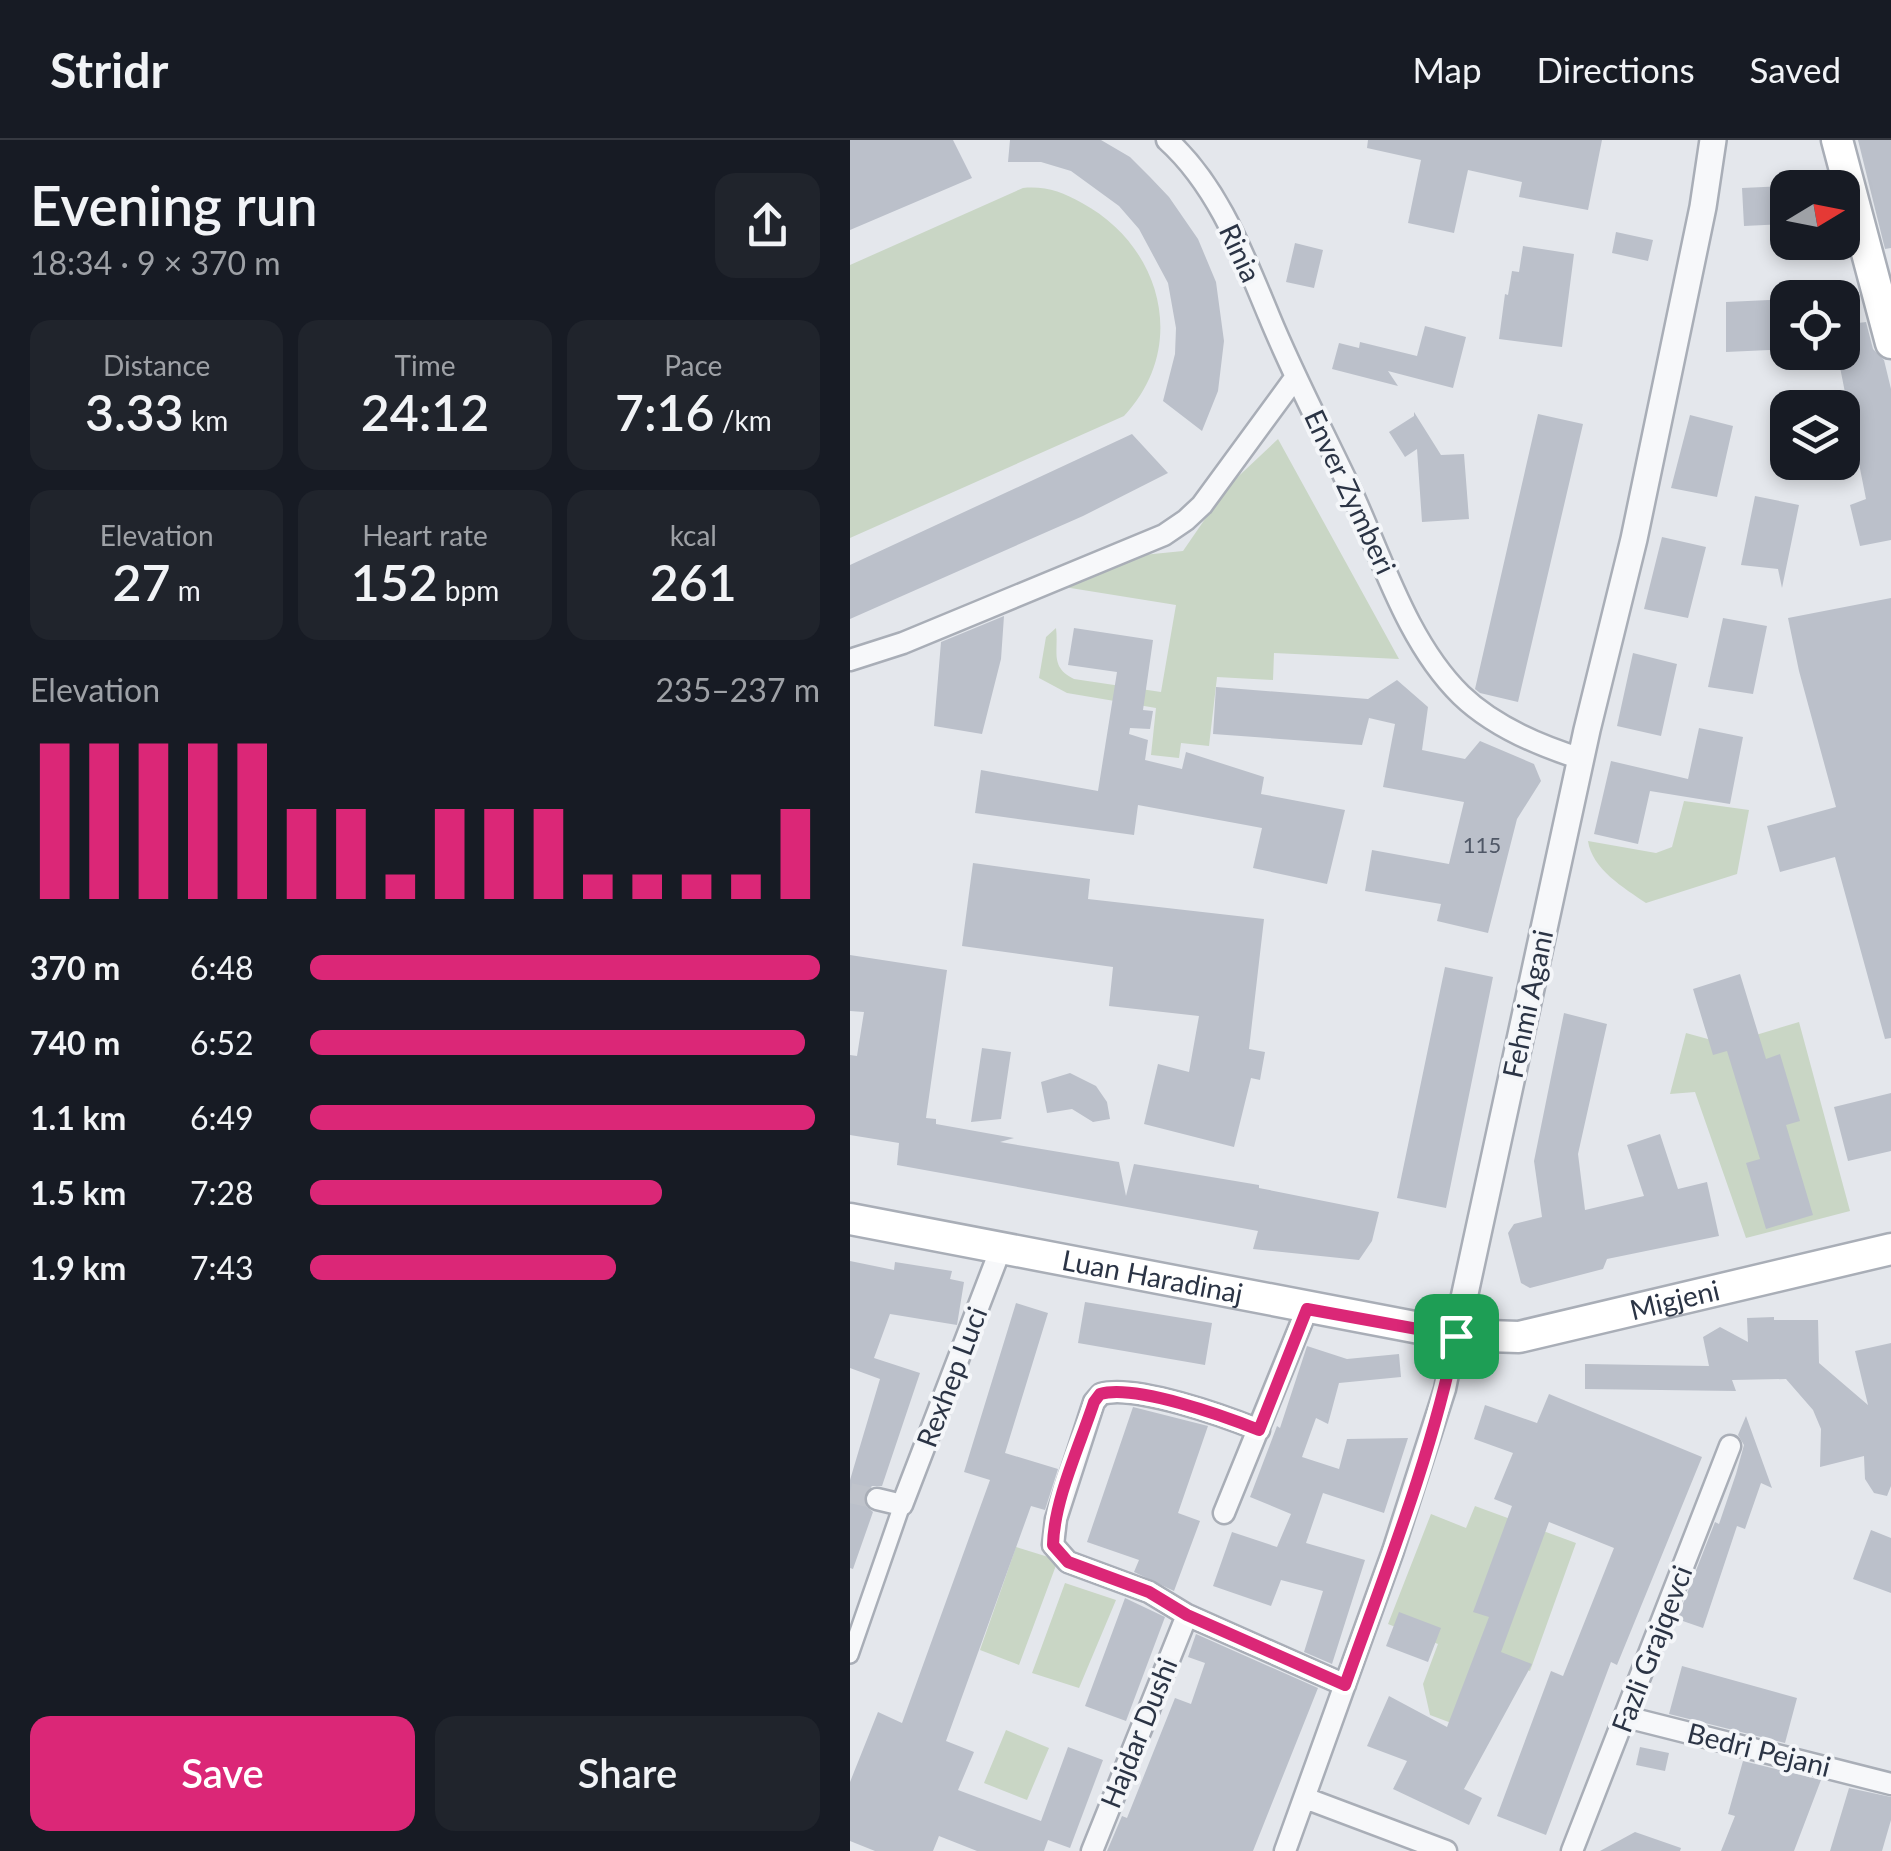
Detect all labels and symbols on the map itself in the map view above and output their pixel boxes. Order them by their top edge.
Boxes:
north arrow [1770,170,1860,260]
street label: Rinia [1213,218,1269,287]
street label: Enver Zymberi [1298,404,1404,579]
house number: 115 [1463,831,1501,858]
street label: Fehmi Agani [1495,927,1559,1081]
street label: Luan Haradinaj [1059,1242,1246,1310]
street label: Migjeni [1626,1272,1723,1326]
pin [1414,1294,1499,1379]
street label: Rexhep Luci [909,1302,993,1452]
street label: Fazli Grajqevci [1604,1560,1698,1737]
street label: Hajdar Dushi [1093,1652,1184,1813]
street label: Bedri Pejani [1684,1715,1834,1783]

